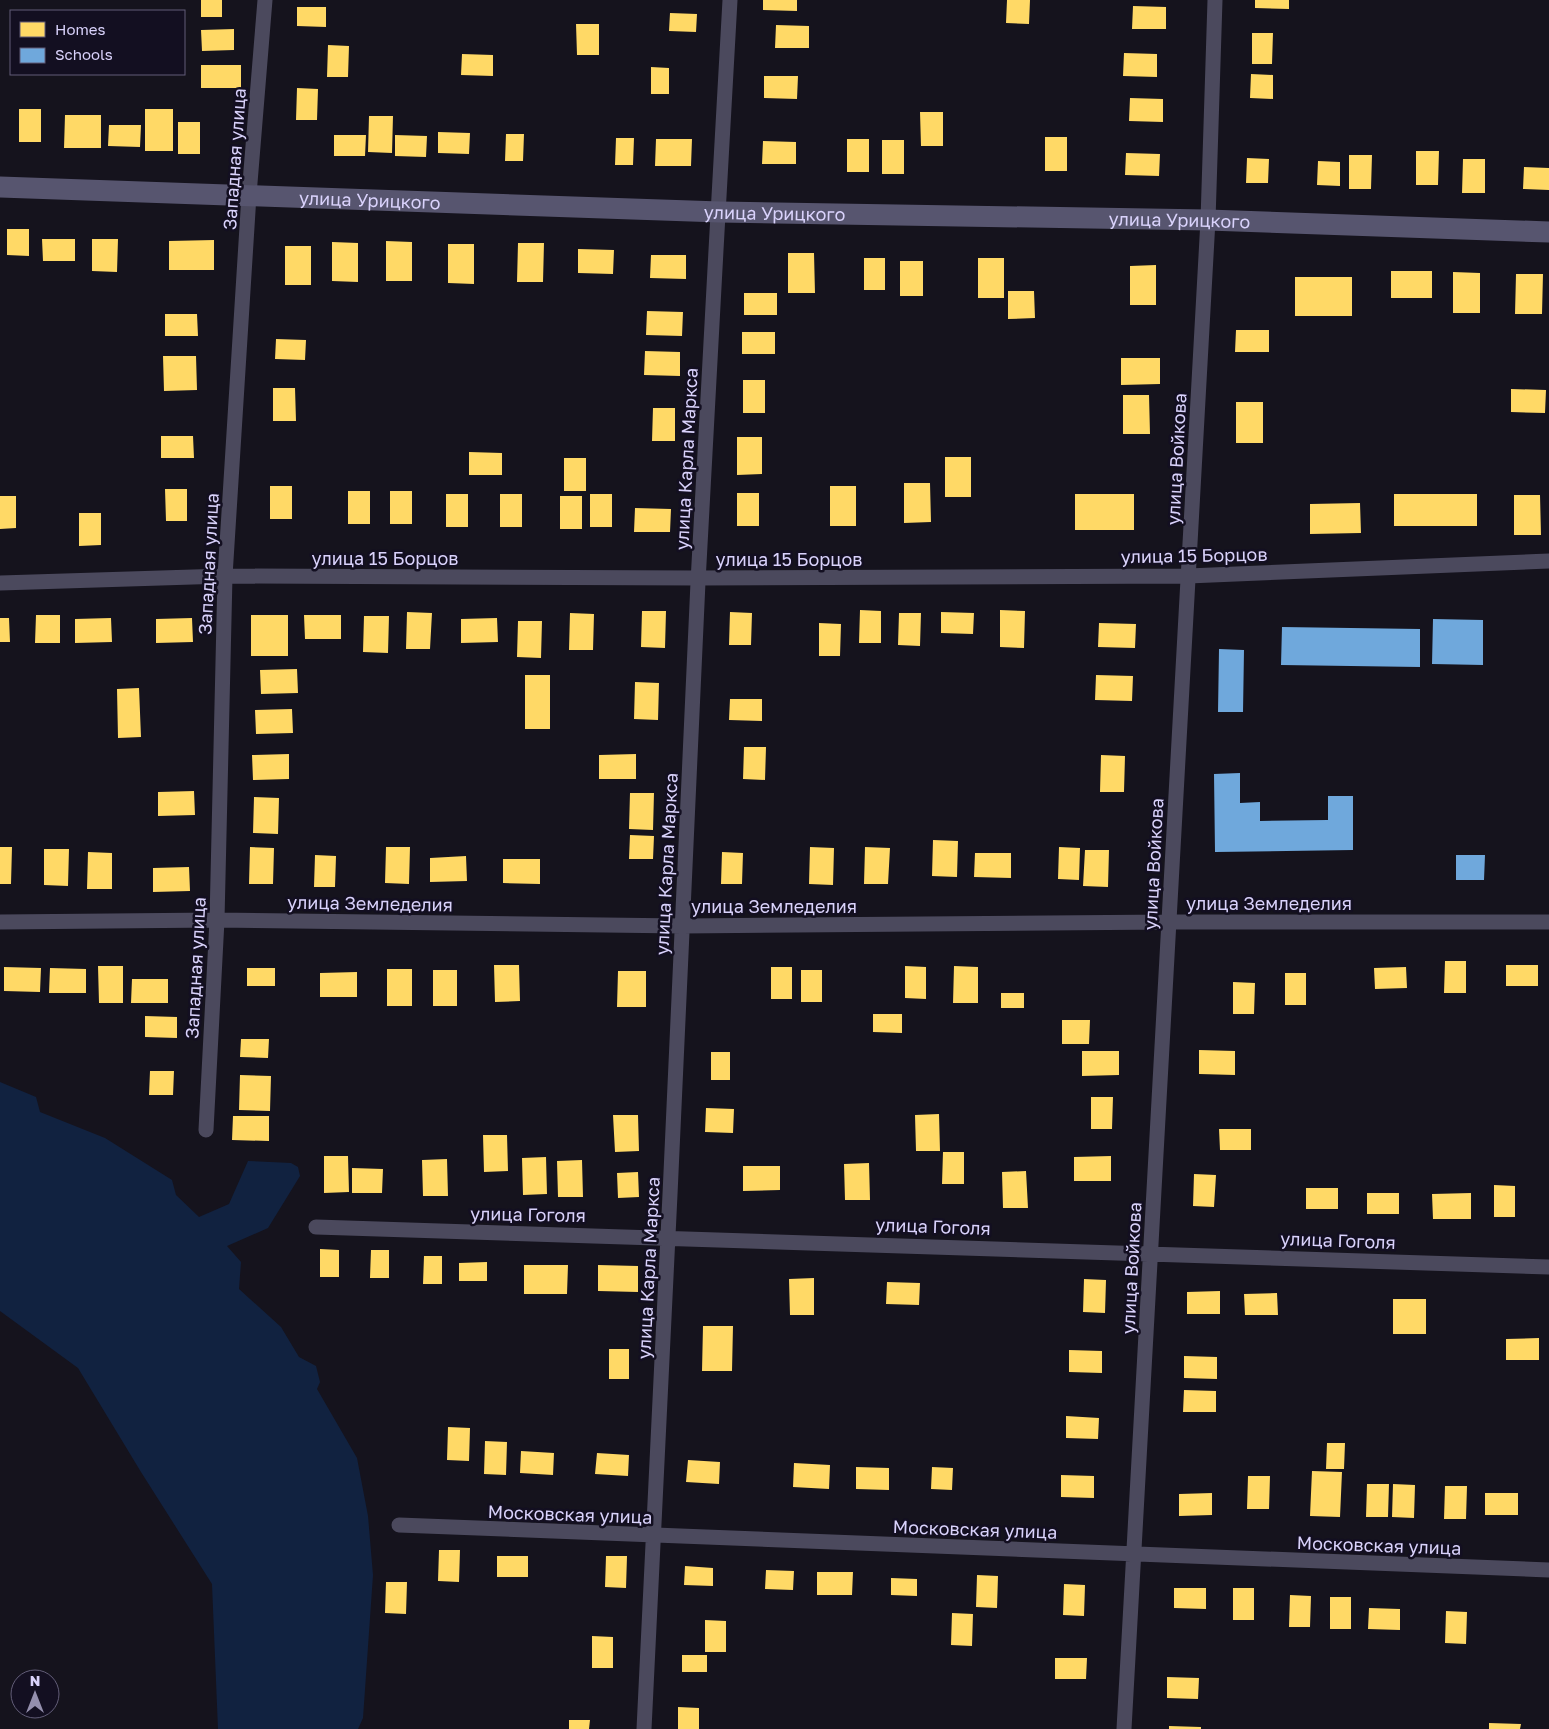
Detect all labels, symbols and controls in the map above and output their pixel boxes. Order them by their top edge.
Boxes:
legend [10,10,185,75]
text: Homes [55,20,105,38]
text: Schools [55,45,113,63]
street label: Западная улица [218,87,250,231]
street label: улица Урицкого [299,186,441,213]
street label: улица Урицкого [703,200,846,225]
street label: улица Урицкого [1109,207,1251,232]
street label: улица Карла Маркса [670,367,702,551]
street label: улица Войкова [1162,392,1190,526]
street label: Западная улица [193,492,223,636]
street label: улица 15 Борцов [1120,543,1268,567]
street label: улица 15 Борцов [312,547,458,569]
street label: улица 15 Борцов [716,548,862,570]
street label: улица Карла Маркса [650,772,682,956]
street label: улица Войкова [1139,797,1167,931]
street label: улица Земледелия [287,891,453,915]
street label: улица Земледелия [1186,892,1352,914]
street label: улица Земледелия [691,895,857,917]
street label: Западная улица [180,896,210,1040]
street label: улица Карла Маркса [632,1176,664,1360]
street label: улица Войкова [1117,1201,1145,1335]
street label: улица Гоголя [470,1202,586,1226]
street label: улица Гоголя [875,1213,991,1239]
street label: улица Гоголя [1280,1227,1396,1253]
street label: Московская улица [487,1500,653,1528]
street label: Московская улица [892,1515,1058,1543]
street label: Московская улица [1296,1531,1462,1559]
north arrow [10,1669,60,1719]
text: N [30,1672,40,1689]

